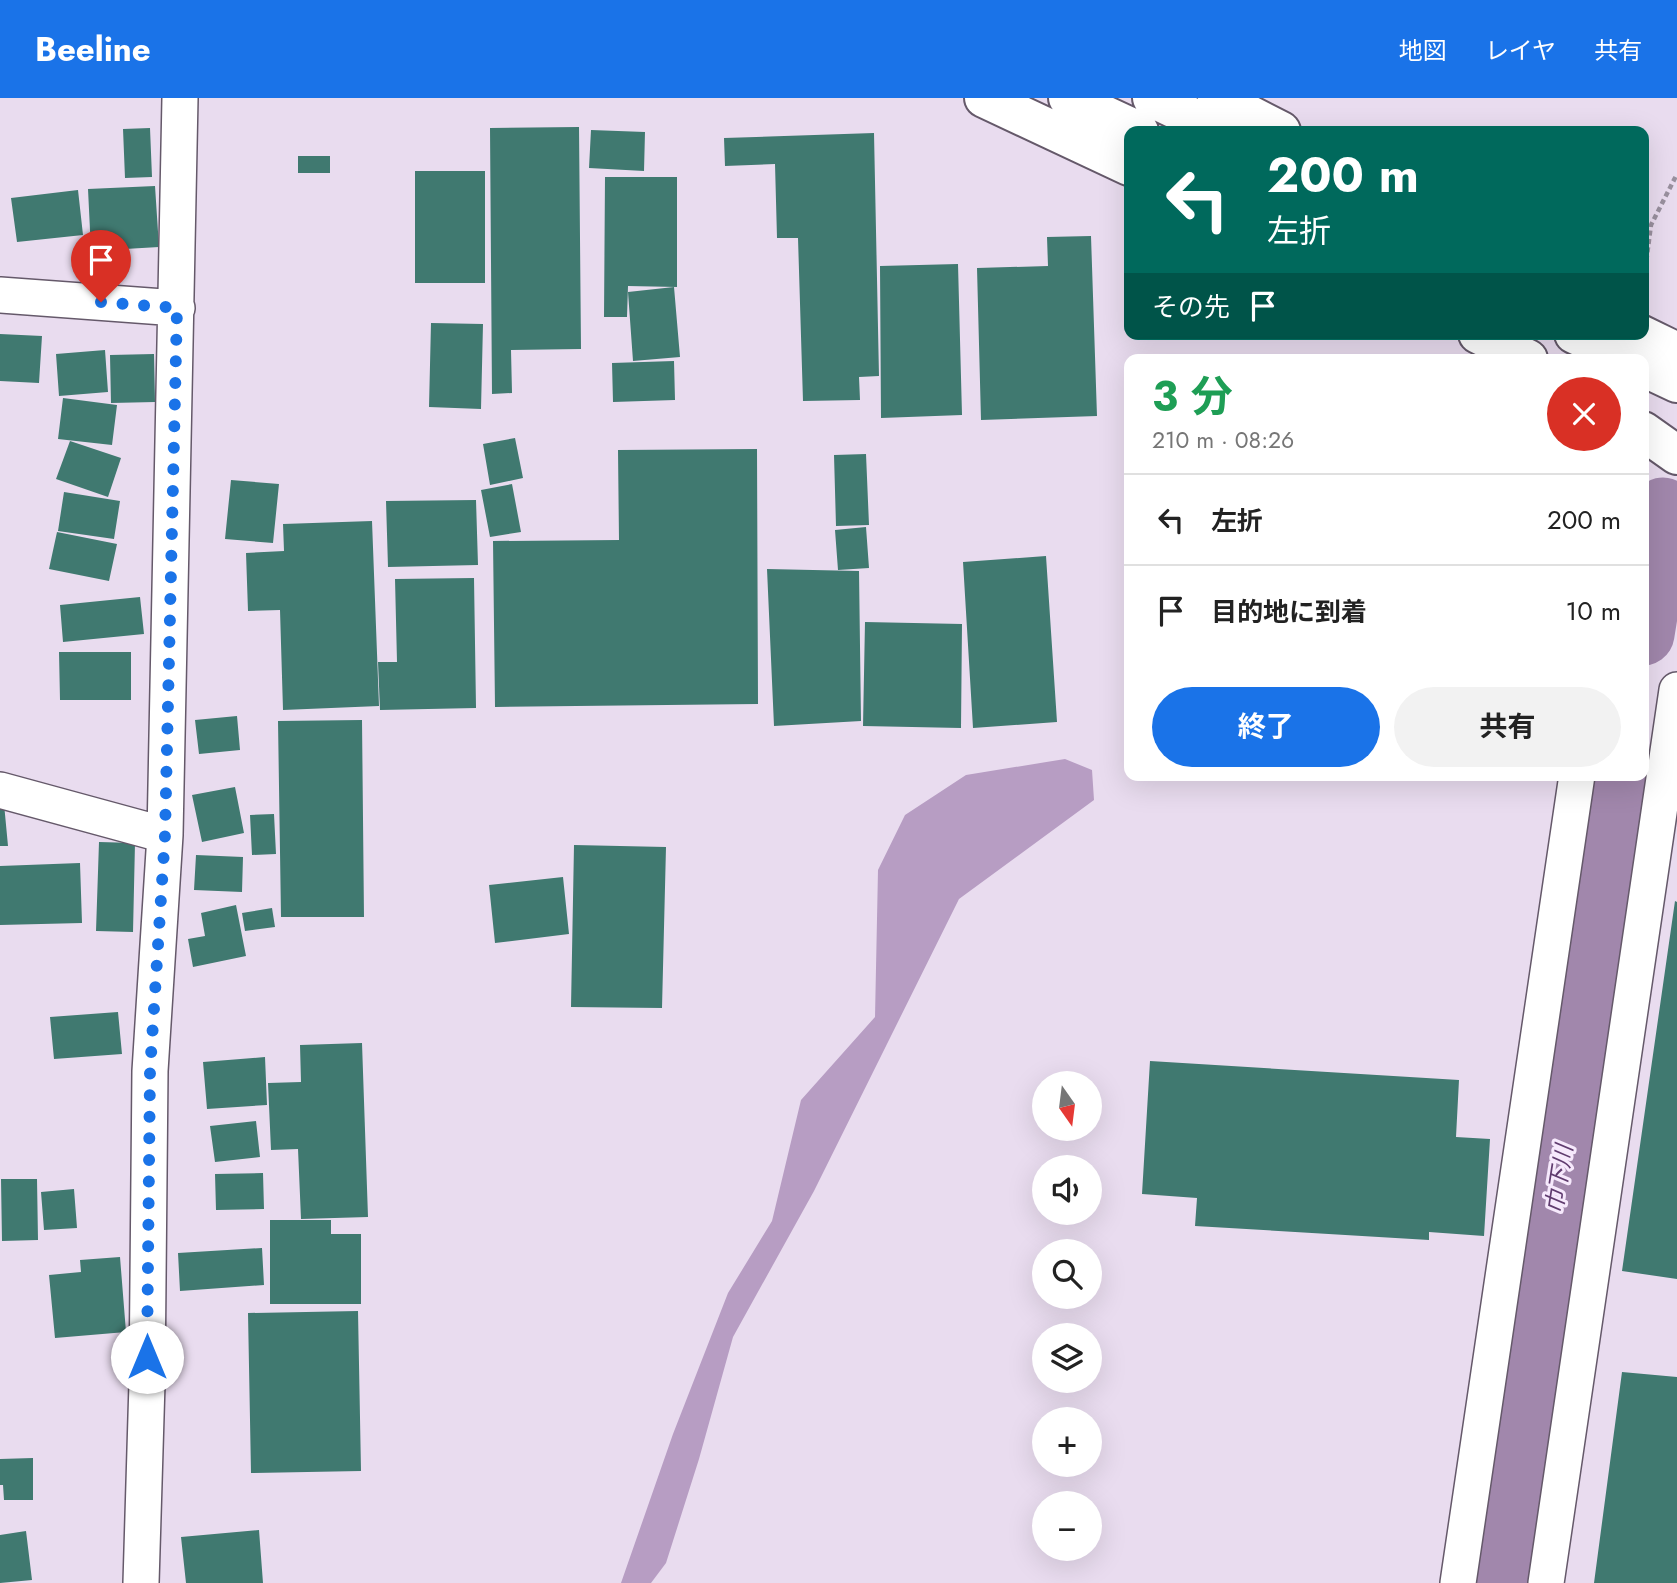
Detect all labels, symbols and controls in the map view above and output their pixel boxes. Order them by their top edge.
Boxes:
text: Beeline [35,26,151,73]
text: 地図 [1399,33,1447,68]
text: レイヤ [1485,33,1556,68]
text: 共有 [1594,33,1642,68]
text: 200 m [1267,140,1419,210]
icon: left [1152,154,1243,245]
text: 左折 [1267,208,1331,254]
pin [71,230,131,302]
icon: arrive [82,241,120,279]
icon: arrive [1244,287,1282,325]
text: その先 [1152,288,1230,326]
text: 3 分 [1152,366,1233,427]
button: close [1547,377,1621,451]
text: 210 m · 08:26 [1152,423,1294,457]
icon: left [1152,501,1190,539]
text: 200 m [1547,501,1621,539]
text: 左折 [1211,502,1263,540]
icon: arrive [1152,592,1190,630]
text: 10 m [1566,592,1621,630]
text: 目的地に到着 [1211,593,1367,631]
button: 終了 [1152,687,1380,767]
button: 共有 [1394,687,1621,767]
north arrow [1032,1071,1102,1141]
map controls [1032,1071,1102,1561]
water label: 巾下川 [1537,1139,1582,1216]
button: sound [1032,1155,1102,1225]
button: search [1032,1239,1102,1309]
position arrow [110,1320,184,1394]
button: layers [1032,1323,1102,1393]
button: + [1032,1407,1102,1477]
button: − [1032,1491,1102,1561]

